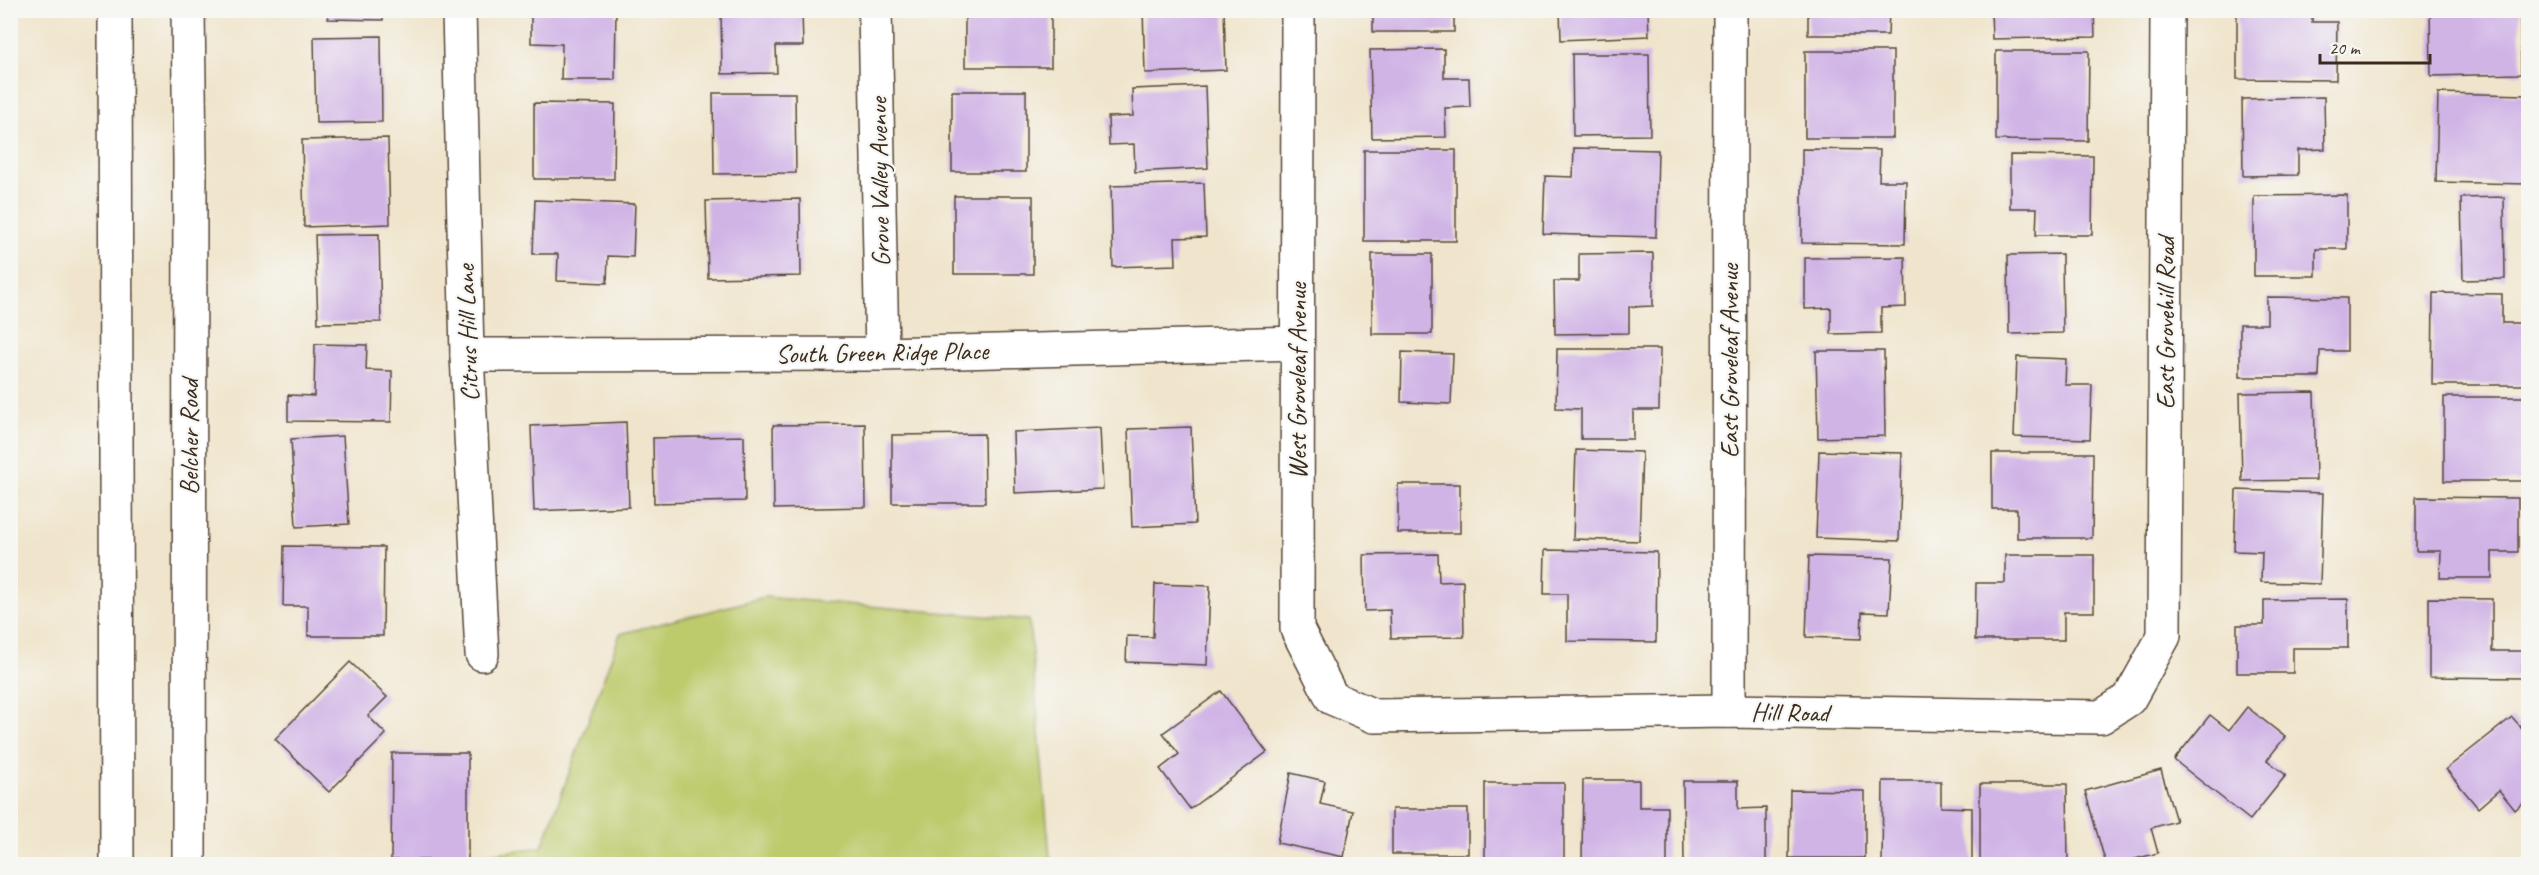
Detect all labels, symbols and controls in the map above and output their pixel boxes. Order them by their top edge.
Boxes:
scale bar [2320,27,2430,65]
text: 20 m [2329,37,2362,59]
street label: Grove Valley Avenue [861,95,897,267]
street label: East Grovehill Road [2149,233,2182,409]
street label: Citrus Hill Lane [449,262,486,402]
street label: East Groveleaf Avenue [1713,262,1746,458]
street label: West Groveleaf Avenue [1281,281,1314,479]
street label: South Green Ridge Place [775,334,990,371]
street label: Belcher Road [173,375,206,495]
street label: Hill Road [1751,695,1833,730]

